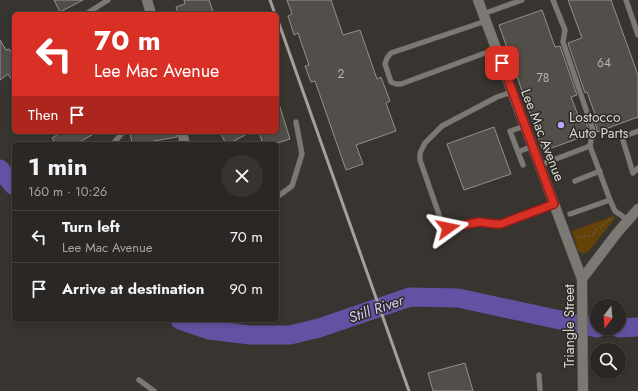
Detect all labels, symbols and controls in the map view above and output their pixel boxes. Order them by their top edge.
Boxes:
text: 70 m [94,20,161,61]
icon: left [28,28,80,80]
pin [485,46,519,80]
icon: arrive [491,52,513,74]
house number: 64 [597,54,611,72]
text: Lee Mac Avenue [94,58,219,84]
house number: 2 [338,65,345,83]
house number: 78 [537,69,549,87]
street label: Lee Mac Avenue [516,86,570,184]
text: Then [28,104,58,126]
icon: arrive [66,104,88,126]
place label: Lostocco Auto Parts [569,107,629,143]
marker: Lostocco Auto Parts [556,120,566,130]
text: 1 min [28,149,88,184]
button: close [221,155,263,197]
text: 160 m · 10:26 [28,182,107,201]
position arrow [427,207,469,249]
text: Turn left [62,216,120,238]
icon: left [28,226,50,248]
text: 70 m [230,226,263,248]
text: Lee Mac Avenue [62,238,153,257]
icon: arrive [28,278,50,300]
text: Arrive at destination [62,278,204,300]
text: 90 m [229,278,263,300]
street label: Triangle Street [559,283,579,368]
water label: Still River [345,289,408,329]
north arrow [590,299,626,335]
map controls [590,299,626,379]
button: search [590,343,626,379]

